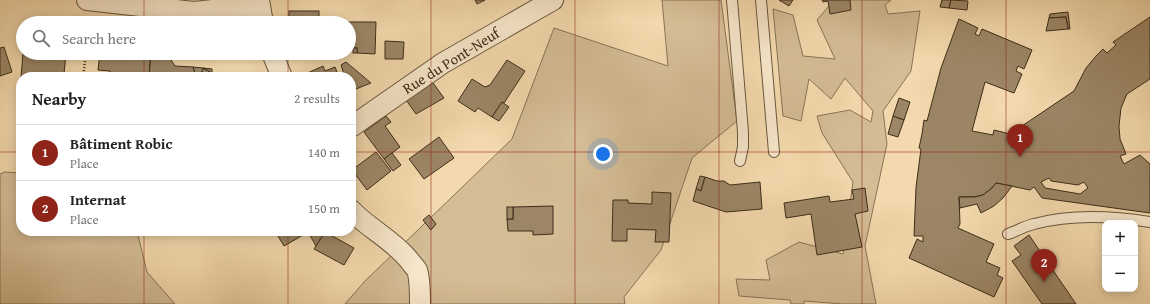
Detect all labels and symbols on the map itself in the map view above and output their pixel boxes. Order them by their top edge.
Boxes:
street label: Rue du Pont-Neuf [398,21,505,99]
pin: 1 [1007,124,1033,157]
your location [593,144,613,164]
pin: 2 [1031,249,1057,282]

